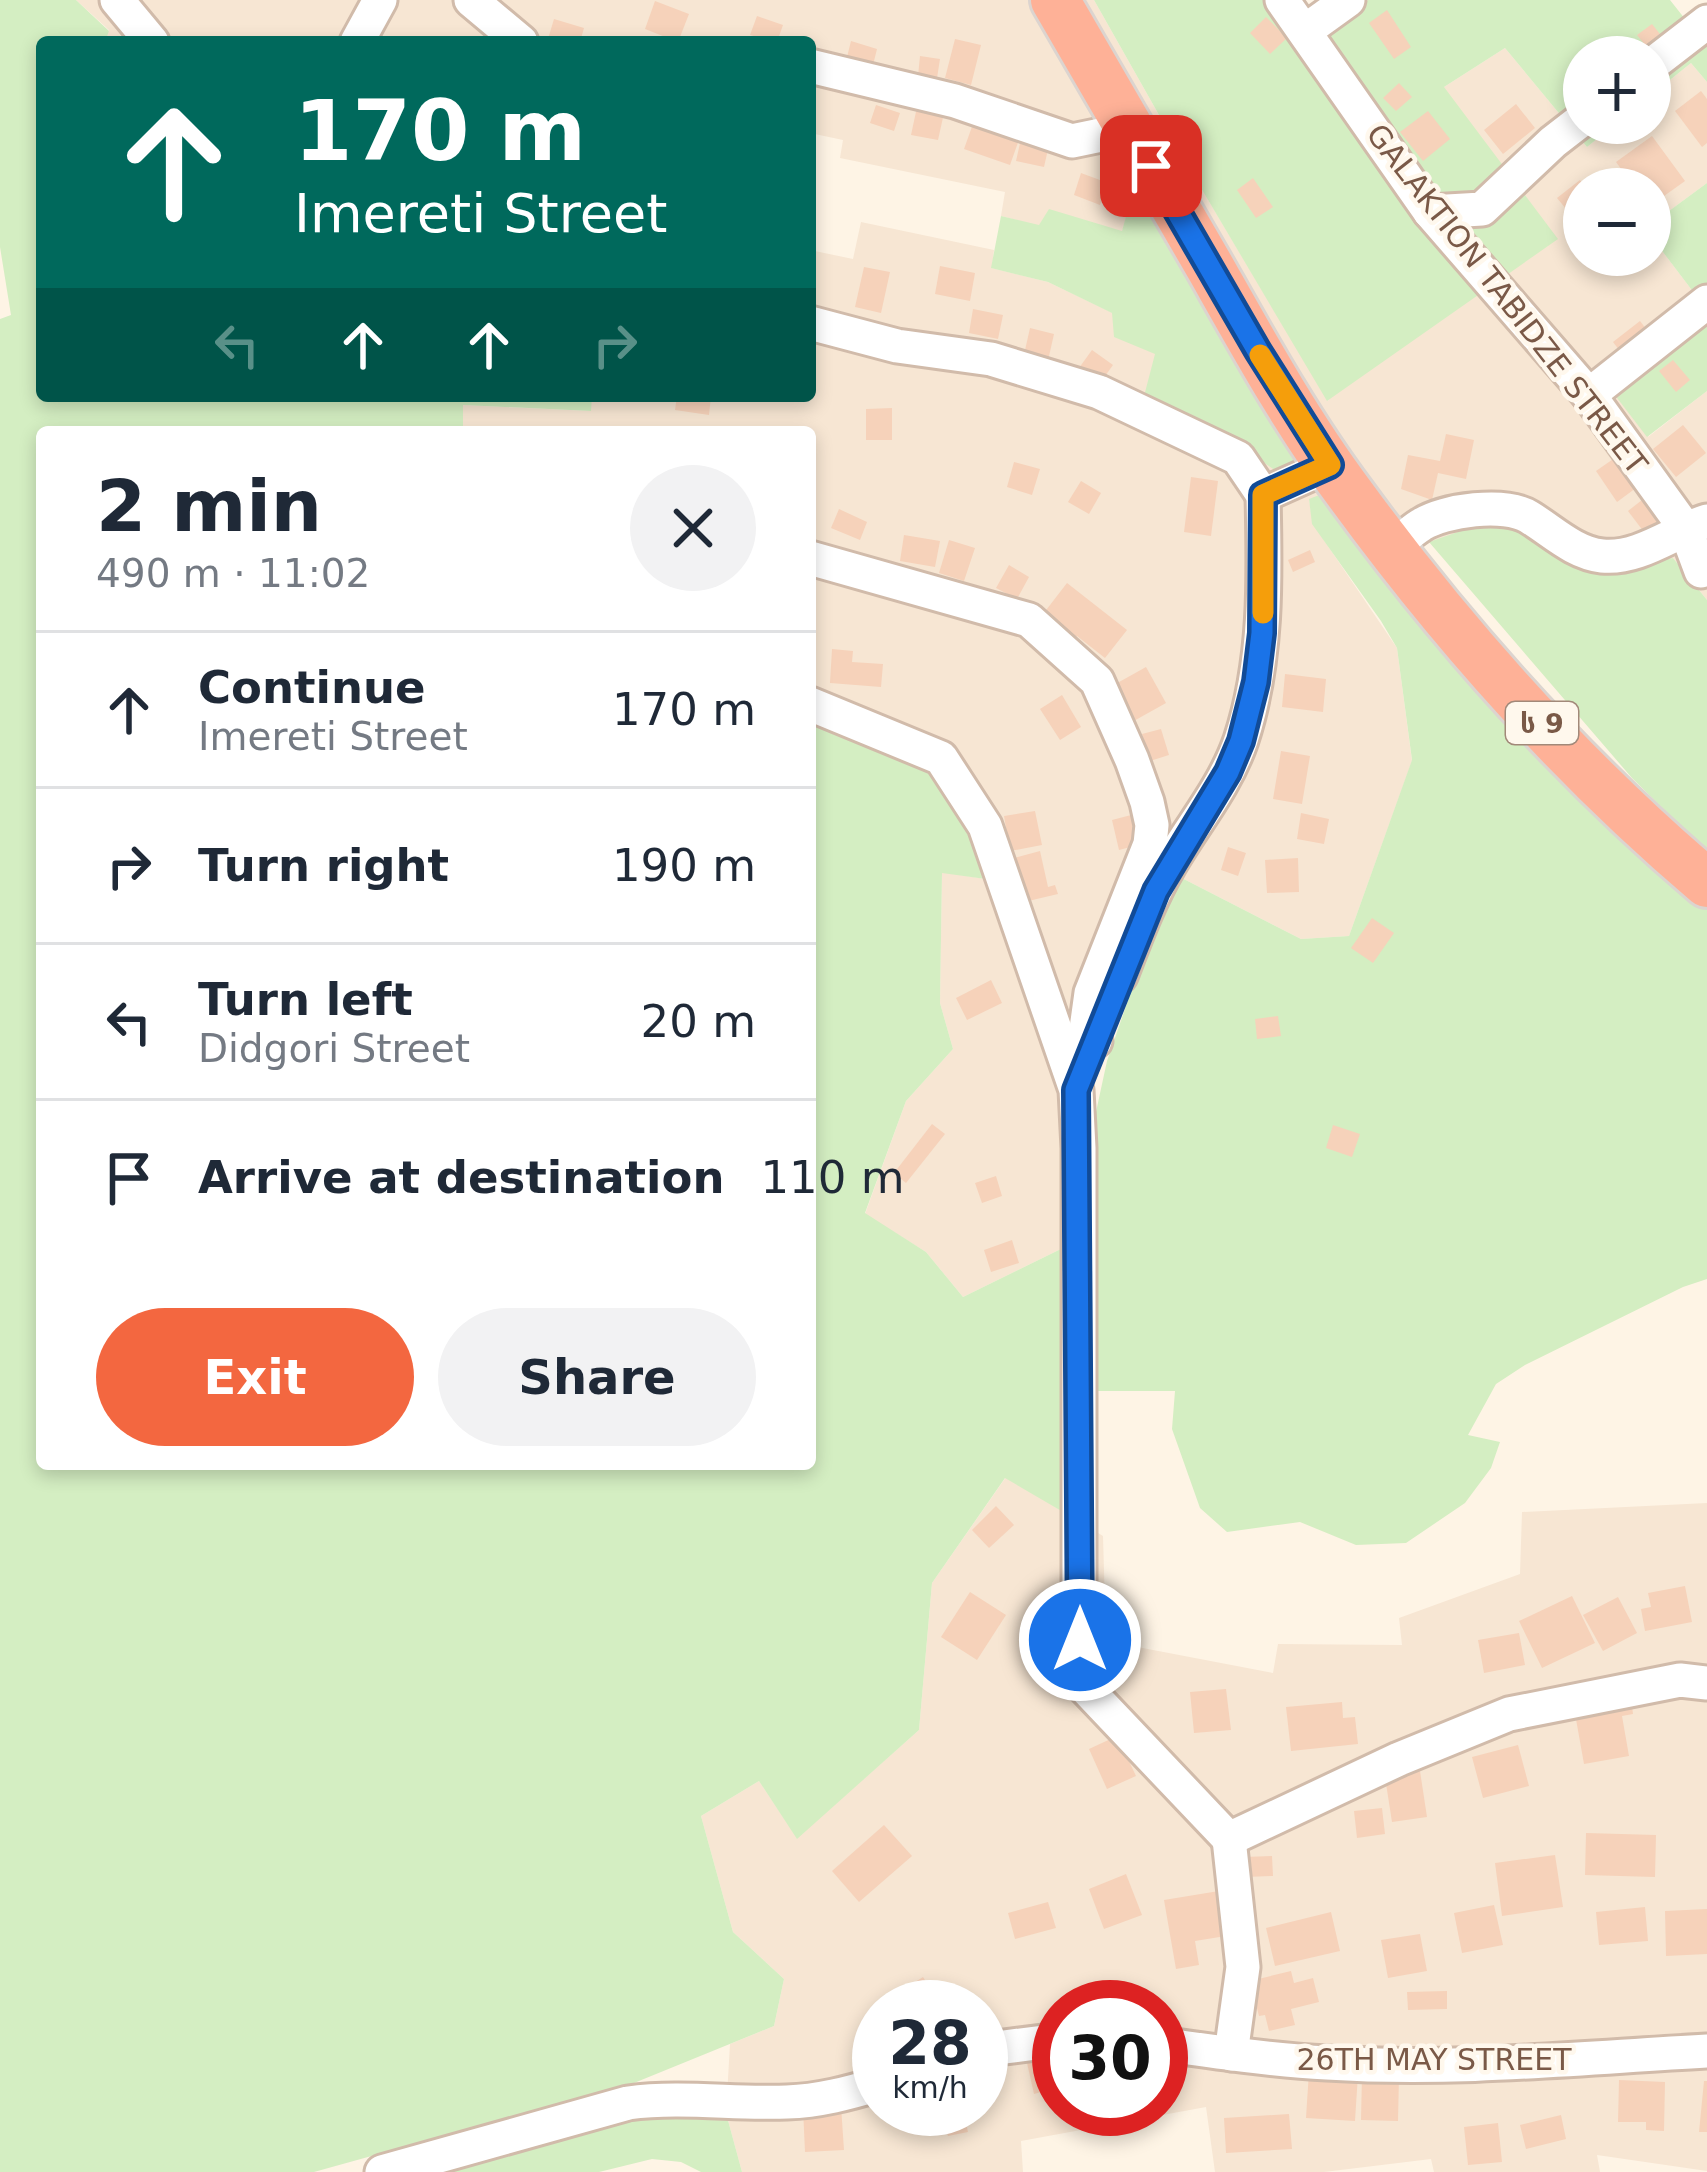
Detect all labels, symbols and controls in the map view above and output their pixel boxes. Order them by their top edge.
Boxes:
map controls [1563,36,1671,276]
button: + [1563,36,1671,144]
text: 170 m [294,82,586,180]
icon: ahead [96,84,252,240]
pin [1100,115,1202,217]
street label: GALAKTION TABIDZE STREET [1360,117,1655,481]
icon: arrive [1118,133,1184,199]
button: − [1563,168,1671,276]
text: Imereti Street [294,182,667,245]
icon: left [204,312,270,378]
icon: ahead [330,312,396,378]
icon: ahead [456,312,522,378]
icon: right [582,312,648,378]
text: 2 min [96,464,322,548]
button: close [630,465,756,591]
text: 490 m · 11:02 [96,551,370,596]
text: Continue [198,661,426,714]
icon: ahead [96,677,162,743]
text: 170 m [612,683,756,736]
road number: ს 9 [1506,702,1578,744]
text: Imereti Street [198,714,468,759]
icon: right [96,833,162,899]
text: Turn right [198,839,449,892]
text: 190 m [612,839,756,892]
text: Turn left [198,973,413,1026]
icon: left [96,989,162,1055]
text: 20 m [641,995,756,1048]
text: Didgori Street [198,1026,470,1071]
icon: arrive [96,1145,162,1211]
text: Arrive at destination [198,1151,724,1204]
text: 110 m [760,1151,904,1204]
button: Exit [96,1308,414,1446]
button: Share [438,1308,756,1446]
position arrow [1017,1577,1143,1703]
speed limit sign: 30 [1032,1980,1188,2136]
text: 28 [888,2008,972,2078]
street label: 26TH MAY STREET [1297,2042,1572,2077]
text: km/h [892,2070,968,2105]

